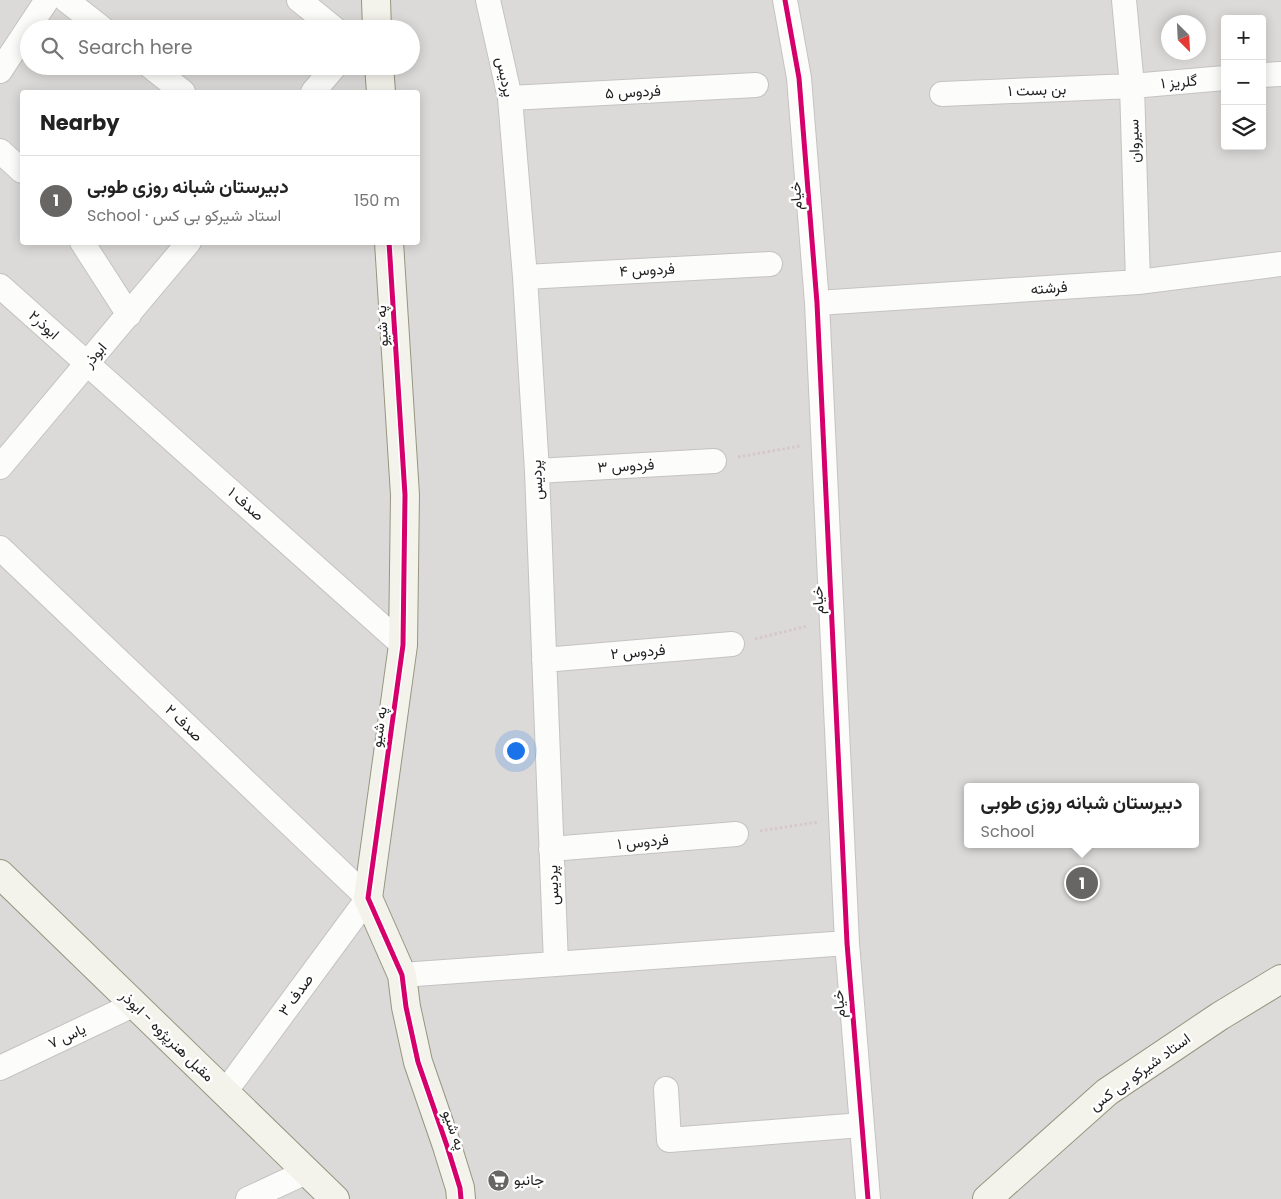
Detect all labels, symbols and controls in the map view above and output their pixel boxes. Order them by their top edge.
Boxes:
north arrow [1161,15,1206,60]
map controls [1221,15,1266,150]
button: + [1221,15,1266,60]
search box [20,20,420,75]
icon: search [38,34,66,62]
text: Search here [78,34,192,61]
street label: پردیس [491,55,520,99]
button: − [1221,60,1266,105]
street label: گلریز ۱ [1160,69,1198,94]
street label: بن بست ۱ [1007,78,1067,101]
street label: فردوس ۵ [605,80,662,103]
button: layers [1221,105,1266,150]
text: Nearby [40,108,120,137]
street label: سیروان [1122,119,1145,163]
text: دبیرستان شبانه روزی طوبی [87,173,289,200]
street label: خیام [784,181,807,211]
text: 1 [53,189,59,212]
text: 150 m [354,189,400,212]
text: School · استاد شیرکو بی کس [87,204,281,227]
street label: فردوس ۴ [619,258,675,281]
street label: فرشته [1030,276,1068,299]
street label: ابوذر۲ [24,305,64,344]
street label: په شیو [370,305,393,347]
street label: ابوذر [77,338,111,372]
street label: فردوس ۳ [597,454,655,477]
street label: پردیس [525,459,548,501]
street label: صدف ۱ [224,482,269,525]
street label: خیام [806,585,829,615]
street label: فردوس ۲ [610,639,666,664]
street label: صدف ۲ [161,699,208,746]
street label: په شیو [365,705,392,749]
your location [503,738,529,764]
popup [964,783,1199,848]
text: دبیرستان شبانه روزی طوبی [981,789,1182,816]
text: School [981,820,1034,843]
street label: فردوس ۱ [616,829,670,854]
pin: 1 [1066,864,1098,902]
street label: پردیس [541,865,564,905]
street label: صدف ۳ [273,969,318,1020]
street label: مقبل هنرپژوه - ابوذر [115,984,219,1086]
street label: خیام [827,989,850,1019]
street label: یاس ۷ [45,1018,89,1053]
street label: استاد شیرکو بی کس [1085,1028,1195,1115]
street label: په شیو [438,1107,471,1153]
supermarket icon: جانبو [486,1168,510,1192]
place label: جانبو [514,1169,544,1190]

